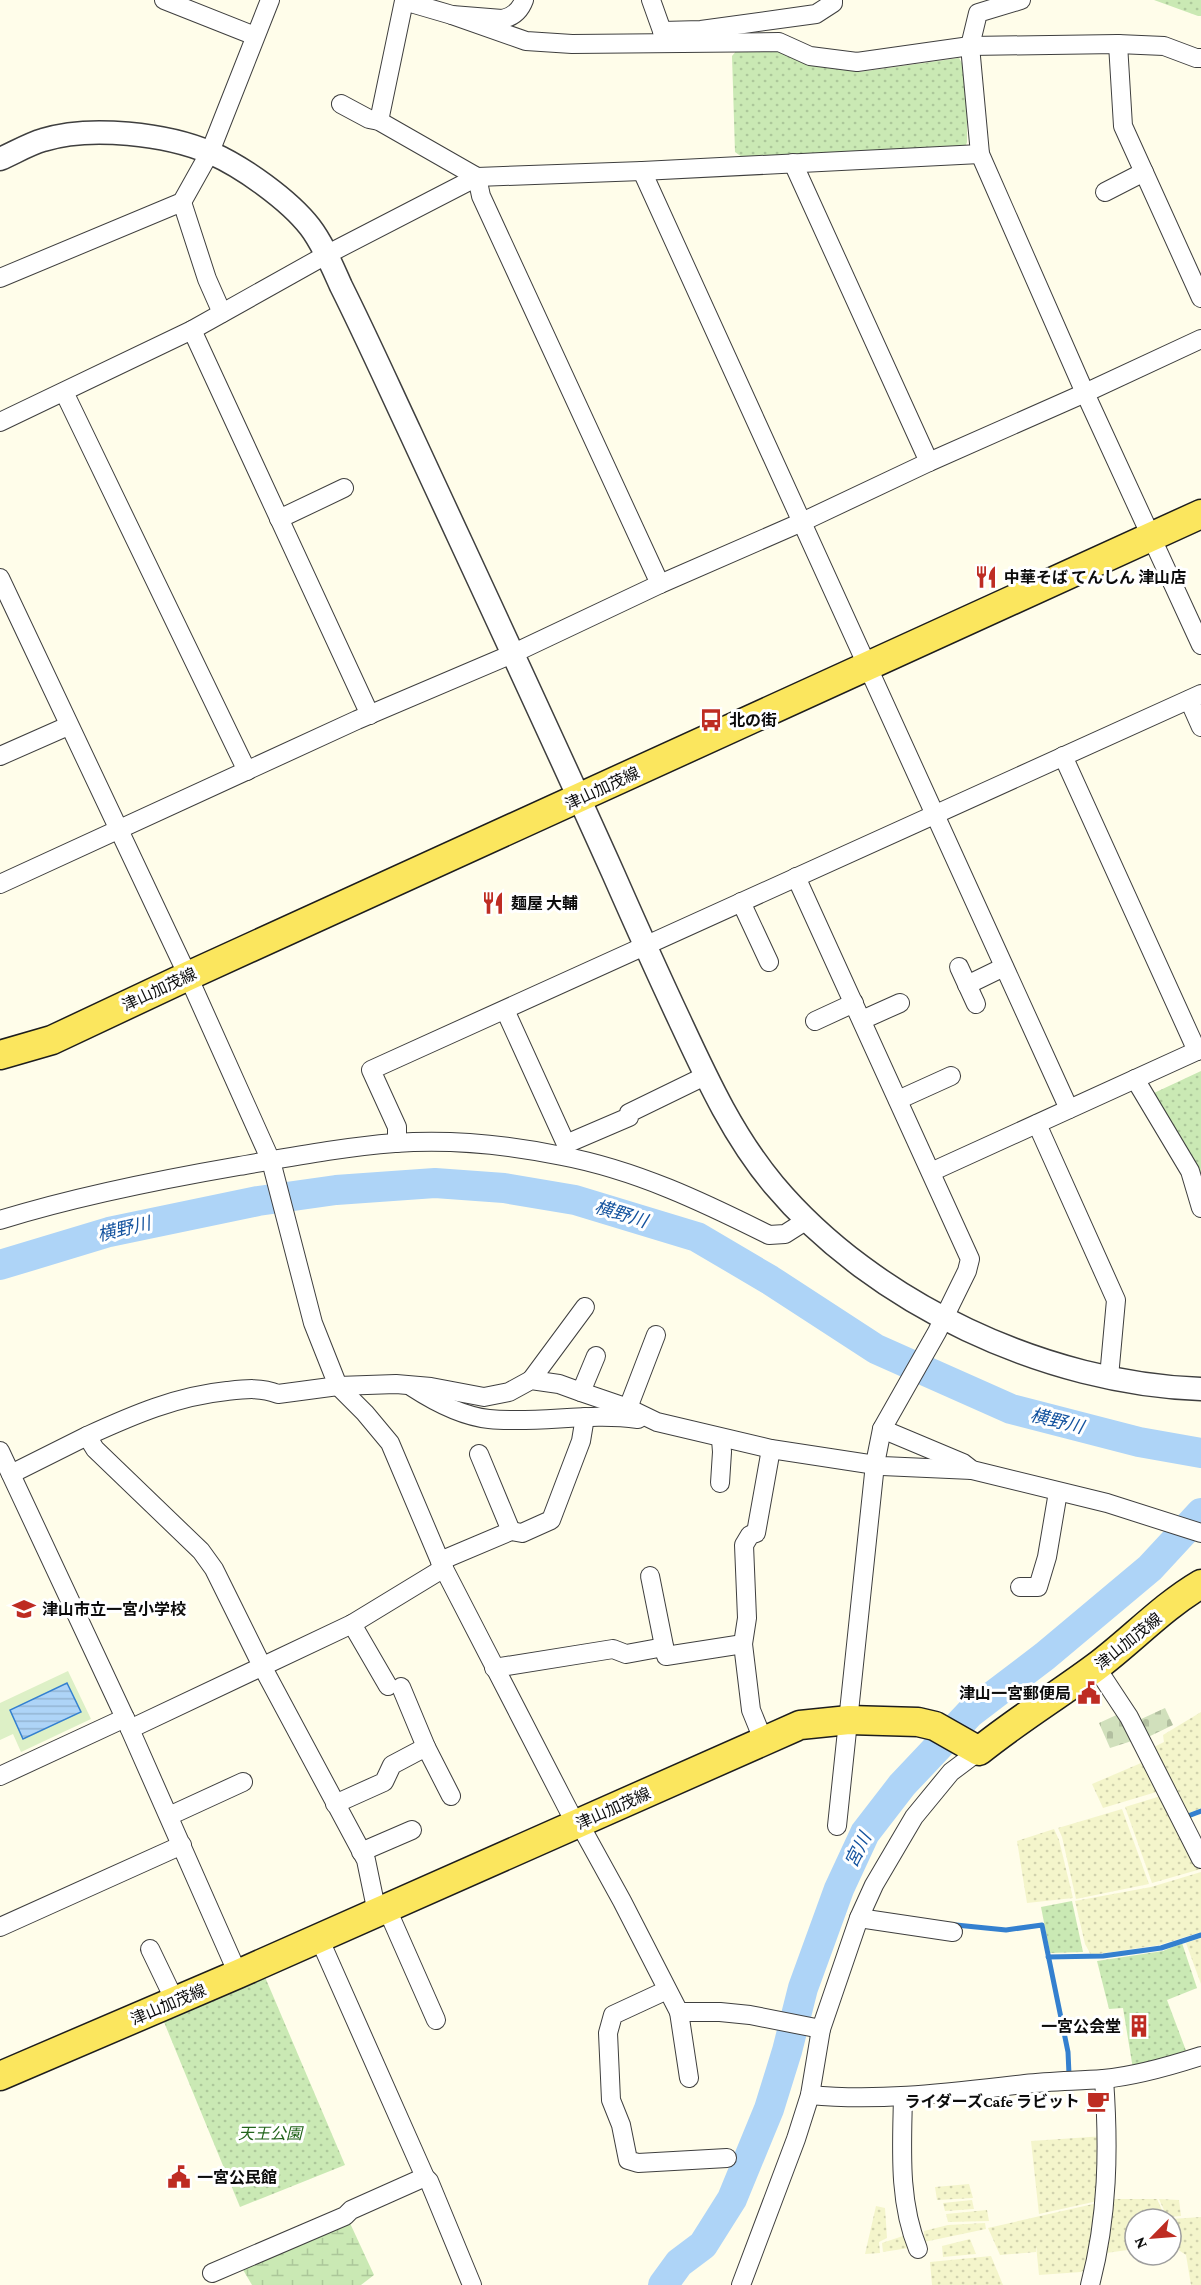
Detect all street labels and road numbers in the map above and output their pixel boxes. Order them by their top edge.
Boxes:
street label: 津山加茂線 [562,764,642,813]
street label: 津山加茂線 [119,965,199,1014]
street label: 津山加茂線 [1092,1610,1165,1673]
street label: 津山加茂線 [573,1784,653,1832]
street label: 津山加茂線 [128,1981,208,2028]

